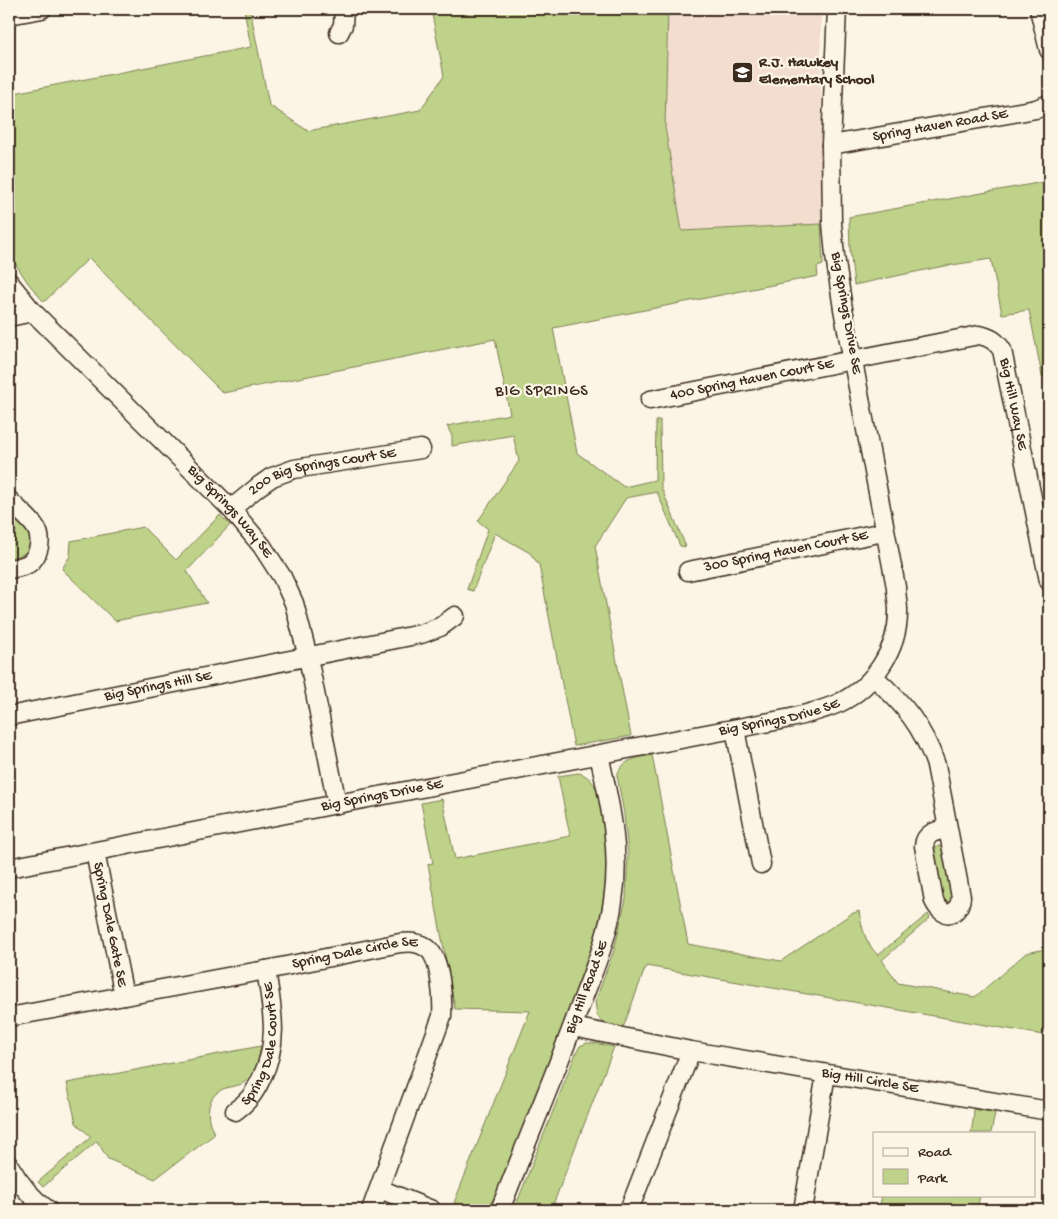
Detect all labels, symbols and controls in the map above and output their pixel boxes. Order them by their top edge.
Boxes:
place label: R.J. Hawkey Elementary School [758,54,875,89]
school or university icon: R.J. Hawkey Elementary School [731,60,755,84]
street label: Spring Haven Road SE [871,105,1010,146]
street label: Big Springs Drive SE [826,250,866,376]
street label: 400 Spring Haven Court SE [669,355,836,405]
street label: Big Hill Way SE [995,356,1031,452]
district label: BIG SPRINGS [494,383,589,402]
street label: 200 Big Springs Court SE [245,444,398,500]
street label: Big Springs Way SE [183,461,277,562]
street label: 300 Spring Haven Court SE [701,526,870,577]
street label: Big Springs Hill SE [102,667,214,706]
street label: Big Springs Drive SE [717,694,843,741]
street label: Big Springs Drive SE [319,775,445,816]
street label: Spring Dale Gate SE [88,861,131,989]
street label: Spring Dale Circle SE [291,933,420,974]
street label: Big Hill Road SE [561,938,612,1037]
street label: Spring Dale Court SE [238,981,282,1110]
street label: Big Hill Circle SE [819,1064,920,1098]
legend [873,1132,1036,1196]
text: Road [918,1144,952,1162]
text: Park [917,1170,948,1188]

